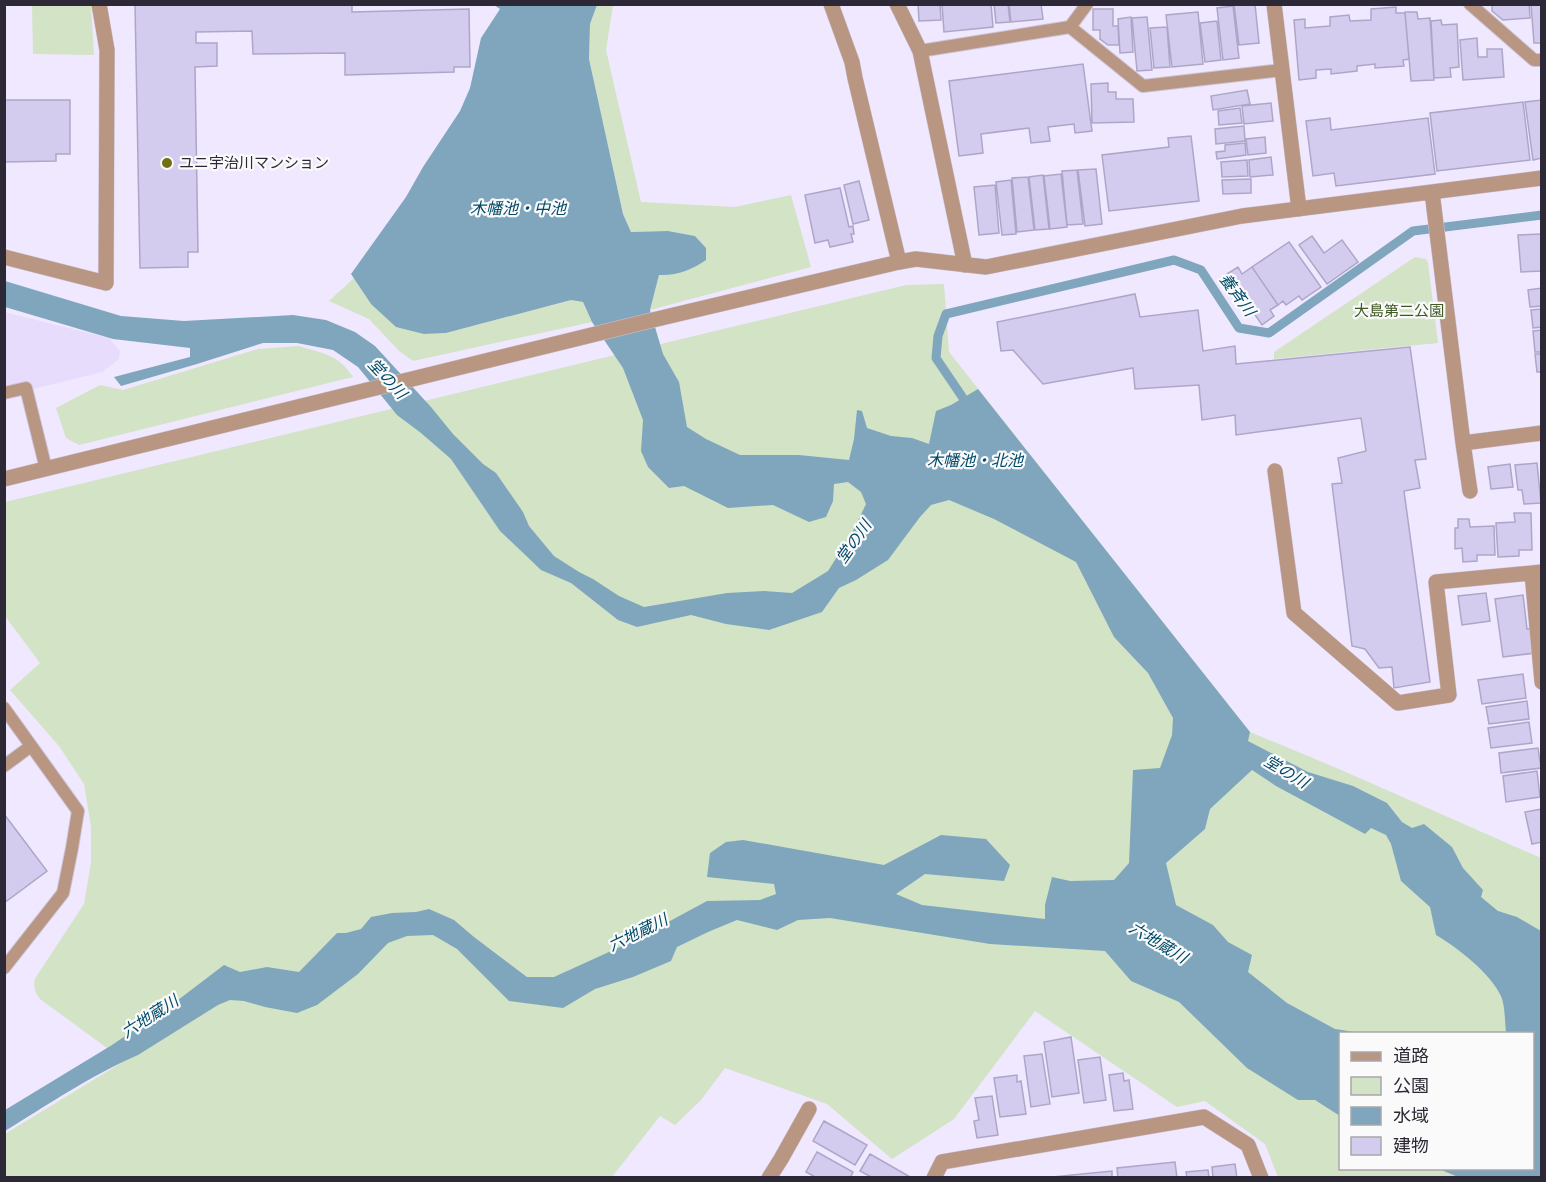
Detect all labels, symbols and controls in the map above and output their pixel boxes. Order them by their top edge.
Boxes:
place label: ユニ宇治川マンション [179,153,329,173]
marker: ユニ宇治川マンション [160,156,174,170]
water label: 木幡池・中池 [470,198,568,220]
water label: 養斉川 [1214,269,1261,322]
park label: 大島第二公園 [1354,301,1444,321]
water label: 堂の川 [363,354,413,406]
water label: 木幡池・北池 [927,450,1025,472]
water label: 堂の川 [831,514,878,568]
water label: 堂の川 [1260,750,1314,795]
water label: 六地蔵川 [604,908,673,957]
water label: 六地蔵川 [1125,917,1193,970]
water label: 六地蔵川 [117,989,184,1044]
legend [1339,1032,1534,1170]
text: 道路 [1393,1044,1429,1068]
text: 公園 [1393,1074,1429,1098]
text: 水域 [1393,1104,1429,1128]
text: 建物 [1393,1134,1429,1158]

